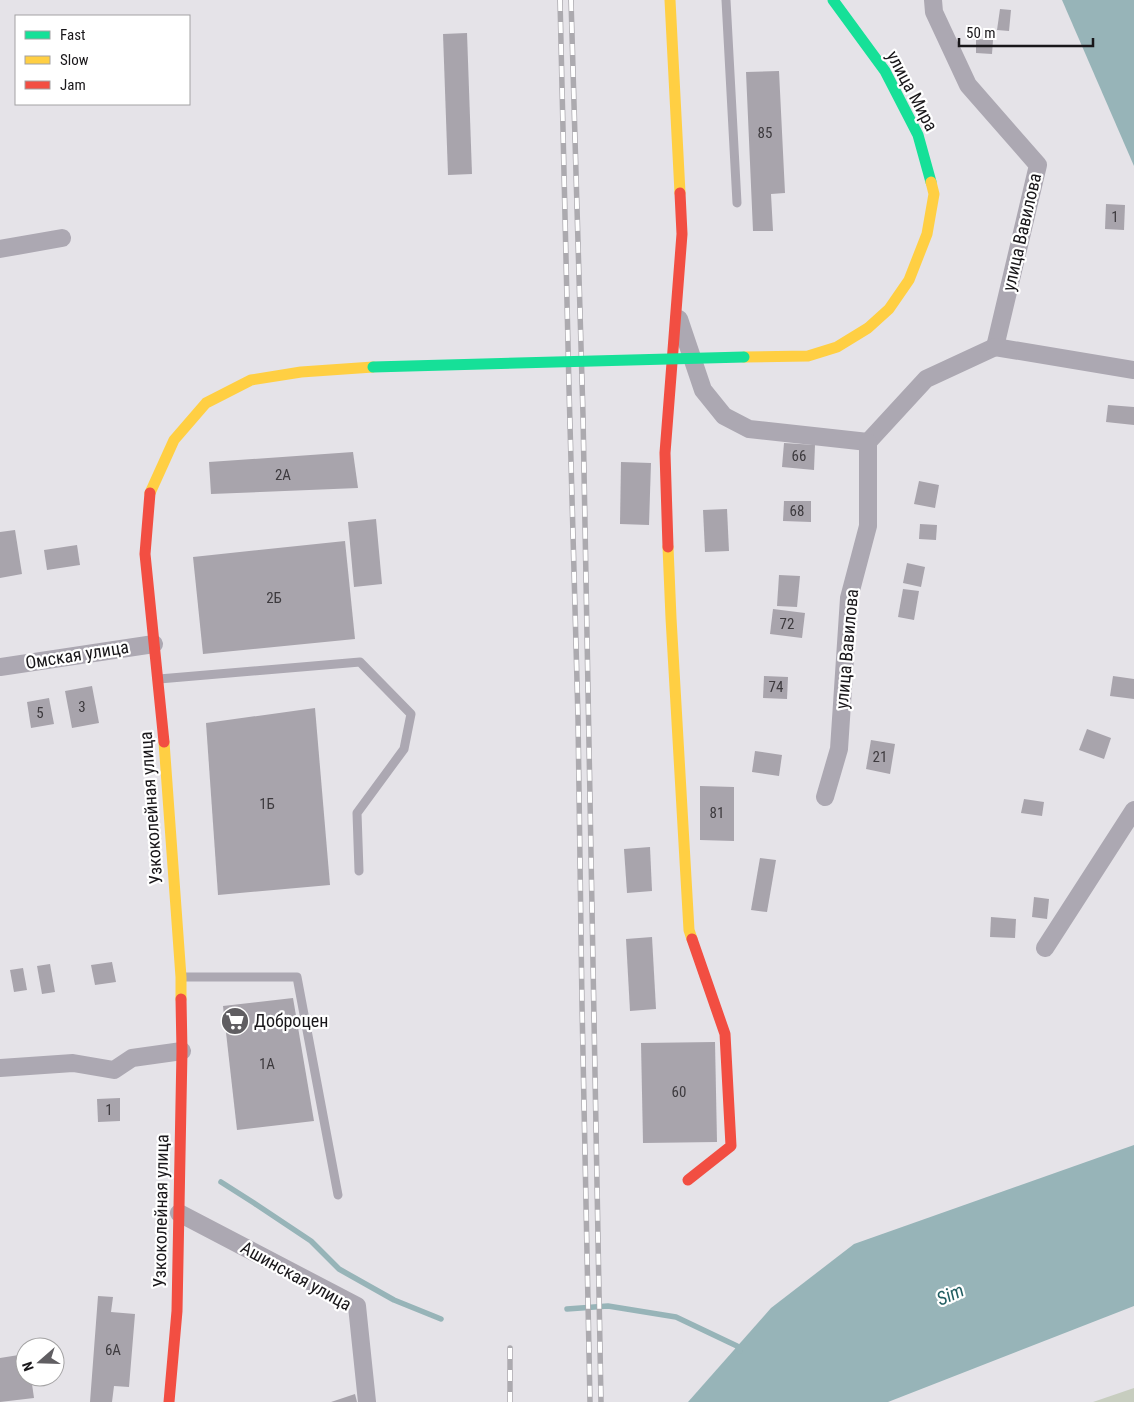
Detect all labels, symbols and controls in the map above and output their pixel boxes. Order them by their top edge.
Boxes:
legend [15,15,190,105]
scale bar [959,15,1093,47]
text: 50 m [966,24,996,42]
text: Fast [60,26,85,44]
street label: улица Мира [883,47,942,135]
text: Slow [60,51,89,69]
text: Jam [60,76,86,94]
house number: 85 [758,124,772,142]
street label: улица Вавилова [998,171,1045,293]
house number: 1 [1111,208,1119,226]
house number: 66 [792,447,806,465]
house number: 2А [275,466,291,484]
house number: 68 [790,502,804,520]
street label: улица Вавилова [831,588,862,710]
house number: 2Б [266,589,282,607]
house number: 72 [780,615,794,633]
street label: Омская улица [24,636,130,673]
house number: 74 [769,678,783,696]
house number: 3 [78,698,86,716]
house number: 5 [36,704,44,722]
street label: Узкоколейная улица [135,731,166,885]
house number: 21 [873,748,887,766]
house number: 1Б [259,795,275,813]
house number: 81 [710,804,724,822]
supermarket icon: Доброцен [220,1006,250,1036]
place label: Доброцен [254,1010,328,1031]
house number: 1А [259,1055,275,1073]
house number: 60 [672,1083,686,1101]
house number: 1 [105,1101,113,1119]
street label: Узкоколейная улица [149,1134,172,1288]
street label: Ашинская улица [237,1236,355,1315]
water label: Sim [933,1278,968,1311]
north arrow [15,1337,65,1387]
house number: 6А [105,1341,121,1359]
text: N [19,1360,37,1373]

